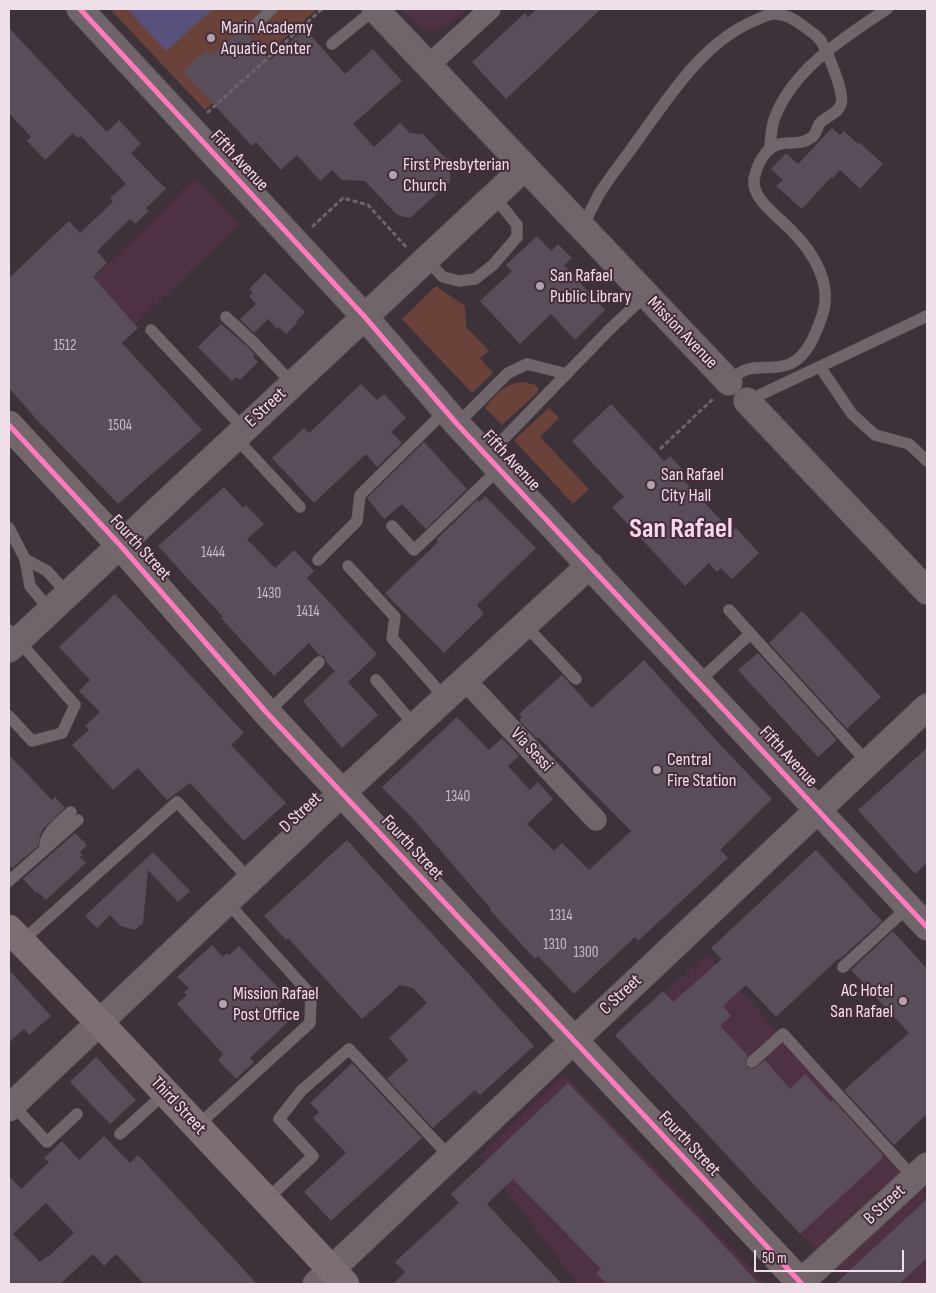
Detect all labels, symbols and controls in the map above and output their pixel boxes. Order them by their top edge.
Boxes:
place label: Marin Academy Aquatic Center [221,17,313,59]
marker: Marin Academy Aquatic Center [205,32,217,44]
street label: Fifth Avenue [205,126,273,196]
place label: First Presbyterian Church [403,154,509,196]
marker: First Presbyterian Church [387,169,399,181]
place label: San Rafael Public Library [550,265,631,308]
marker: San Rafael Public Library [534,280,546,292]
street label: Mission Avenue [642,292,722,374]
house number: 1512 [54,337,76,355]
street label: E Street [241,384,291,432]
house number: 1504 [108,417,132,435]
street label: Fifth Avenue [477,426,545,496]
place label: San Rafael City Hall [661,464,724,506]
marker: San Rafael City Hall [645,479,657,491]
street label: Fourth Street [105,511,175,585]
district label: San Rafael [629,513,733,547]
house number: 1444 [201,544,225,562]
house number: 1430 [257,585,281,603]
house number: 1414 [296,603,320,621]
street label: Fifth Avenue [754,722,822,792]
street label: Via Sessi [505,724,557,776]
place label: Central Fire Station [667,749,736,792]
marker: Central Fire Station [651,764,663,776]
street label: D Street [275,788,327,838]
house number: 1340 [446,788,470,806]
street label: Fourth Street [376,811,448,885]
house number: 1314 [549,907,573,925]
house number: 1310 [543,936,567,954]
house number: 1300 [574,944,598,962]
street label: C Street [596,970,646,1020]
place label: AC Hotel San Rafael [830,980,893,1022]
place label: Mission Rafael Post Office [233,983,319,1026]
marker: AC Hotel San Rafael [897,995,909,1007]
marker: Mission Rafael Post Office [217,998,229,1010]
street label: Third Street [146,1073,210,1139]
street label: Fourth Street [653,1107,725,1181]
street label: B Street [860,1180,910,1230]
scale bar [756,1240,906,1272]
text: 50 m [762,1249,787,1268]

